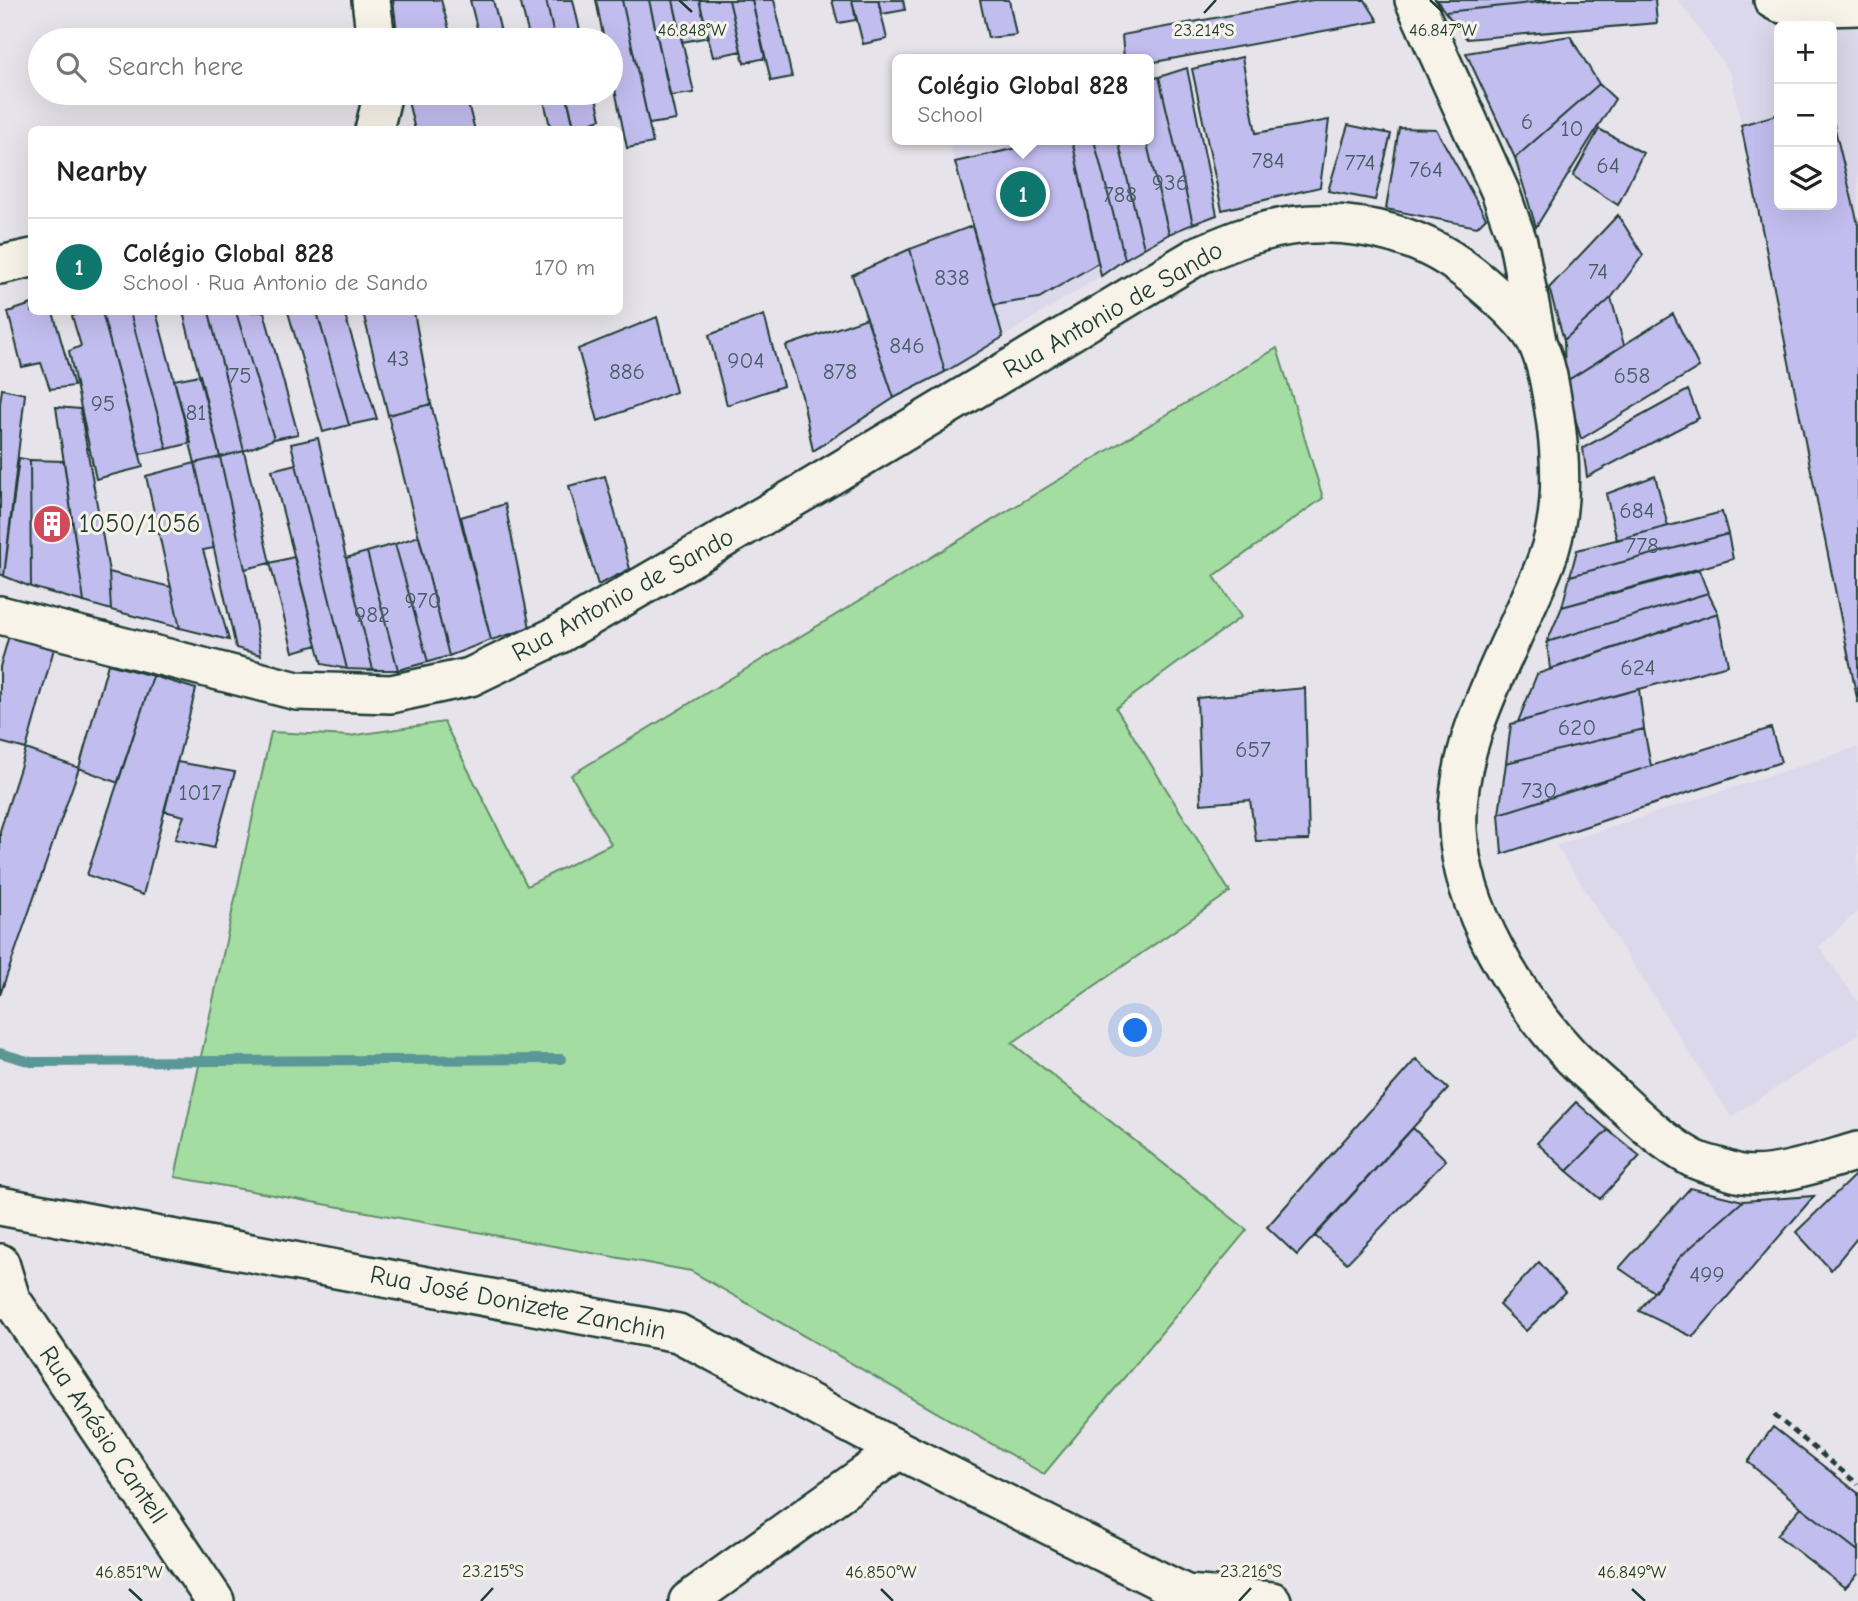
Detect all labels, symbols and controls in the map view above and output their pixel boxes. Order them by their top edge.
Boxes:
text: 46.848°W [658,20,727,41]
text: 23.214°S [1174,20,1234,41]
text: 46.847°W [1409,20,1477,41]
map controls [1774,21,1837,210]
button: + [1774,21,1837,84]
search box [28,28,623,105]
icon: search [52,48,90,86]
text: Search here [108,52,243,82]
popup [892,54,1154,145]
text: Colégio Global 828 [918,71,1129,101]
button: − [1774,84,1837,147]
text: School [918,101,983,128]
house number: 6 [1521,108,1533,135]
house number: 10 [1560,115,1584,142]
house number: 784 [1251,147,1285,174]
button: layers [1774,147,1837,210]
house number: 774 [1344,149,1376,176]
house number: 64 [1596,152,1620,179]
text: Nearby [56,154,147,189]
house number: 764 [1409,156,1443,183]
pin: 1 [1000,168,1046,220]
house number: 936 [1152,169,1188,196]
house number: 788 [1103,181,1137,208]
street label: Rua Antonio de Sando [998,235,1228,385]
text: Colégio Global 828 [123,239,334,269]
text: 1 [74,254,84,281]
text: 170 m [534,254,595,281]
house number: 74 [1588,258,1608,285]
house number: 838 [934,264,970,291]
text: School · Rua Antonio de Sando [123,269,428,296]
house number: 846 [889,332,925,359]
house number: 43 [387,345,409,372]
house number: 904 [727,347,765,374]
house number: 886 [609,358,645,385]
house number: 878 [823,358,857,385]
house number: 75 [228,362,252,389]
house number: 658 [1614,362,1650,389]
house number: 95 [91,390,115,417]
house number: 81 [186,399,206,426]
house number: 684 [1619,497,1655,524]
building icon: 1050/1056 [31,503,73,545]
place label: 1050/1056 [79,509,201,539]
street label: Rua Antonio de Sando [507,522,739,668]
house number: 778 [1625,532,1659,559]
house number: 970 [404,587,442,614]
house number: 982 [354,601,390,628]
house number: 624 [1620,654,1656,681]
house number: 620 [1558,714,1596,741]
house number: 657 [1235,736,1271,763]
house number: 730 [1521,777,1557,804]
house number: 1017 [178,779,222,806]
your location [1118,1013,1152,1047]
street label: Rua José Donizete Zanchin [367,1260,669,1346]
house number: 499 [1689,1261,1725,1288]
street label: Rua Anésio Cantell [33,1341,173,1529]
text: 23.215°S [462,1561,524,1582]
text: 23.216°S [1220,1561,1282,1582]
text: 46.851°W [95,1562,163,1583]
text: 46.850°W [845,1562,917,1583]
text: 46.849°W [1598,1562,1667,1583]

